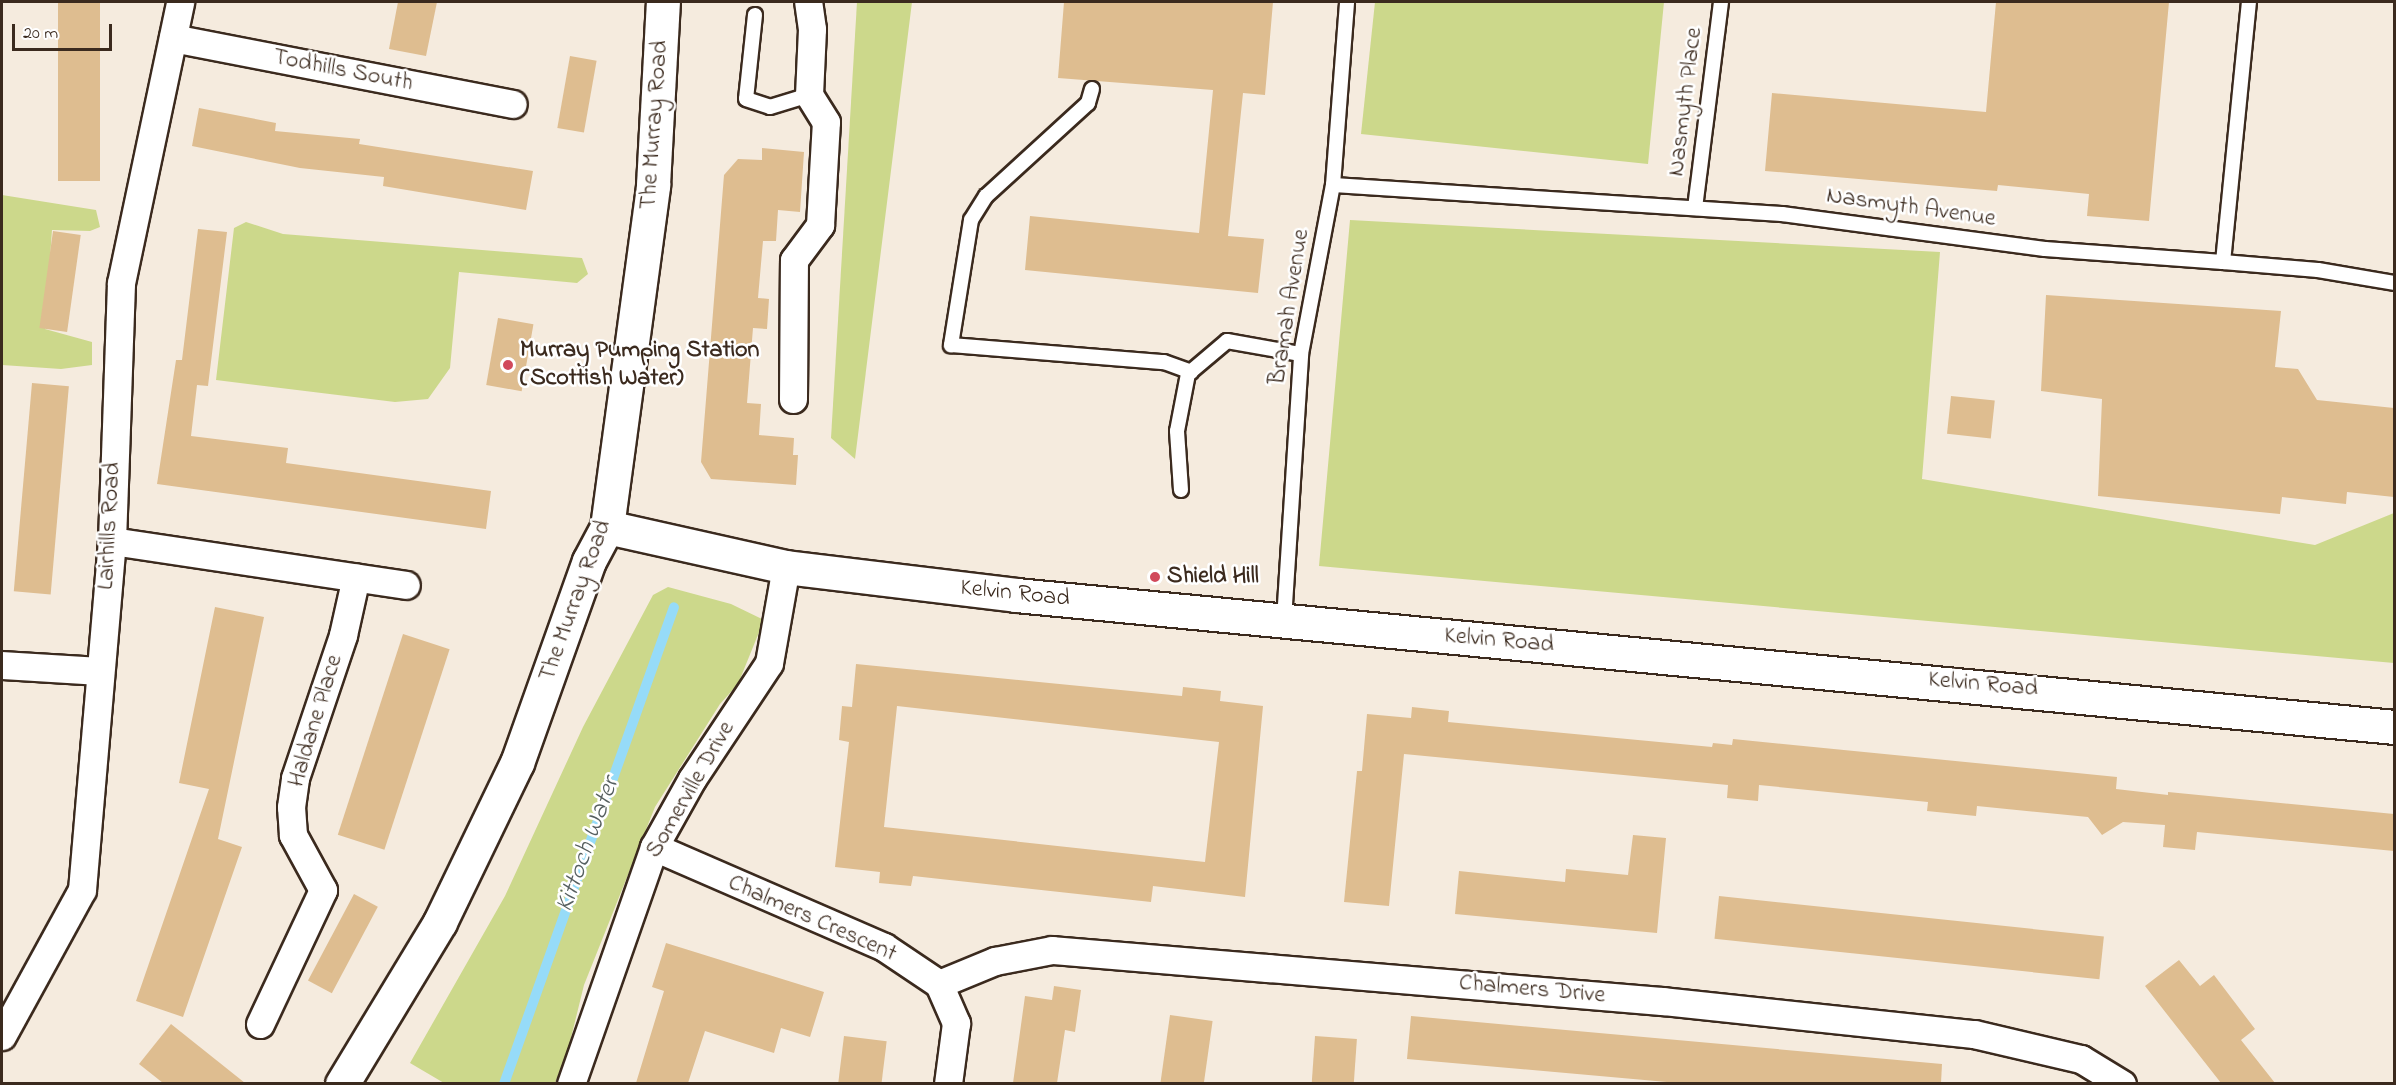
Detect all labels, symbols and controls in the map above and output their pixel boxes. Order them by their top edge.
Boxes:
scale bar [15,12,116,50]
text: 20 m [23,21,58,47]
street label: Nasmyth Place [1663,26,1709,178]
street label: The Murray Road [635,39,675,211]
street label: Todhills South [271,43,415,99]
street label: Nasmyth Avenue [1825,182,1997,234]
street label: Bramah Avenue [1263,227,1317,387]
place label: Murray Pumping Station (Scottish Water) [520,337,759,393]
marker: Murray Pumping Station (Scottish Water) [501,358,515,372]
street label: Lairhills Road [92,461,128,591]
street label: The Murray Road [533,516,619,686]
place label: Shield Hill [1167,563,1259,591]
marker: Shield Hill [1148,570,1162,584]
street label: Kelvin Road [959,574,1071,614]
street label: Kelvin Road [1443,622,1555,660]
street label: Haldane Place [282,651,350,791]
street label: Kelvin Road [1927,666,2039,704]
street label: Somerville Drive [640,716,742,864]
water label: Kittoch Water [550,773,628,917]
street label: Chalmers Crescent [723,869,901,969]
street label: Chalmers Drive [1458,969,1606,1011]

